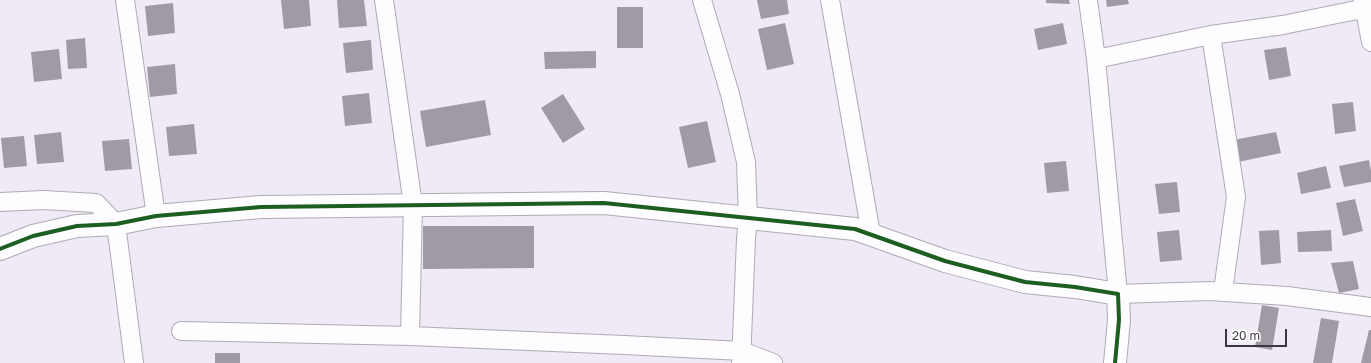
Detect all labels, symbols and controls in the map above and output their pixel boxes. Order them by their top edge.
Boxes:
scale bar [1227,321,1289,347]
text: 20 m [1232,328,1260,343]

